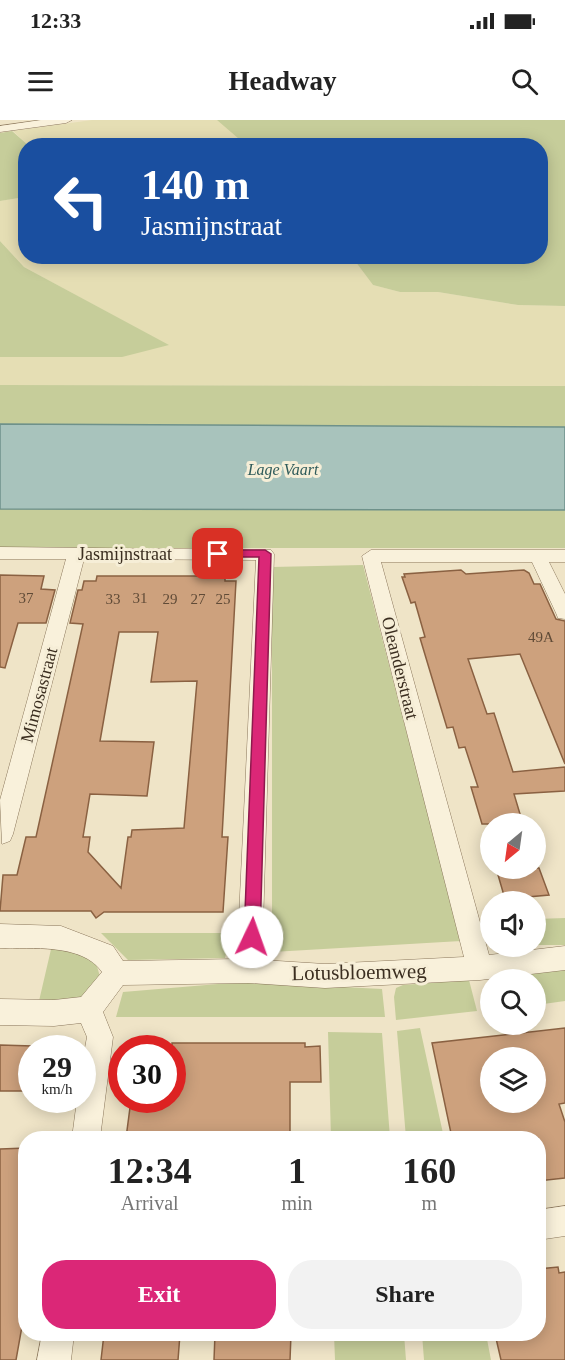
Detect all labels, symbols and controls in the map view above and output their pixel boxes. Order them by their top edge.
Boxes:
text: 12:33 [30,8,81,33]
icon: menu [24,65,57,98]
icon: search [508,65,541,98]
text: Headway [229,66,337,96]
icon: left [42,162,120,240]
text: 140 m [141,162,250,208]
text: Jasmijnstraat [141,211,282,241]
water label: Lage Vaart [247,461,319,479]
pin [192,528,243,579]
icon: arrive [201,537,234,570]
street label: Jasmijnstraat [78,544,172,564]
house number: 37 [19,590,34,606]
house number: 31 [133,590,148,606]
house number: 33 [106,591,121,607]
house number: 29 [163,591,178,607]
house number: 27 [191,591,206,607]
house number: 25 [216,591,231,607]
street label: Oleanderstraat [378,615,422,721]
house number: 49A [528,629,554,645]
street label: Mimosastraat [17,645,61,745]
north arrow [480,813,546,879]
map controls [480,813,546,1113]
button: sound [480,891,546,957]
position arrow [220,905,284,969]
street label: Lotusbloemweg [291,959,427,985]
button: search [480,969,546,1035]
speed limit sign: 30 [108,1035,186,1113]
button: layers [480,1047,546,1113]
text: 29 [42,1050,72,1083]
text: km/h [42,1081,72,1097]
text: 12:34 [108,1151,192,1191]
text: 1 [288,1151,306,1191]
text: 160 [402,1151,456,1191]
text: Arrival [121,1192,179,1214]
text: min [281,1192,313,1214]
text: m [422,1192,437,1214]
button: Exit [42,1260,276,1329]
button: Share [288,1260,522,1329]

